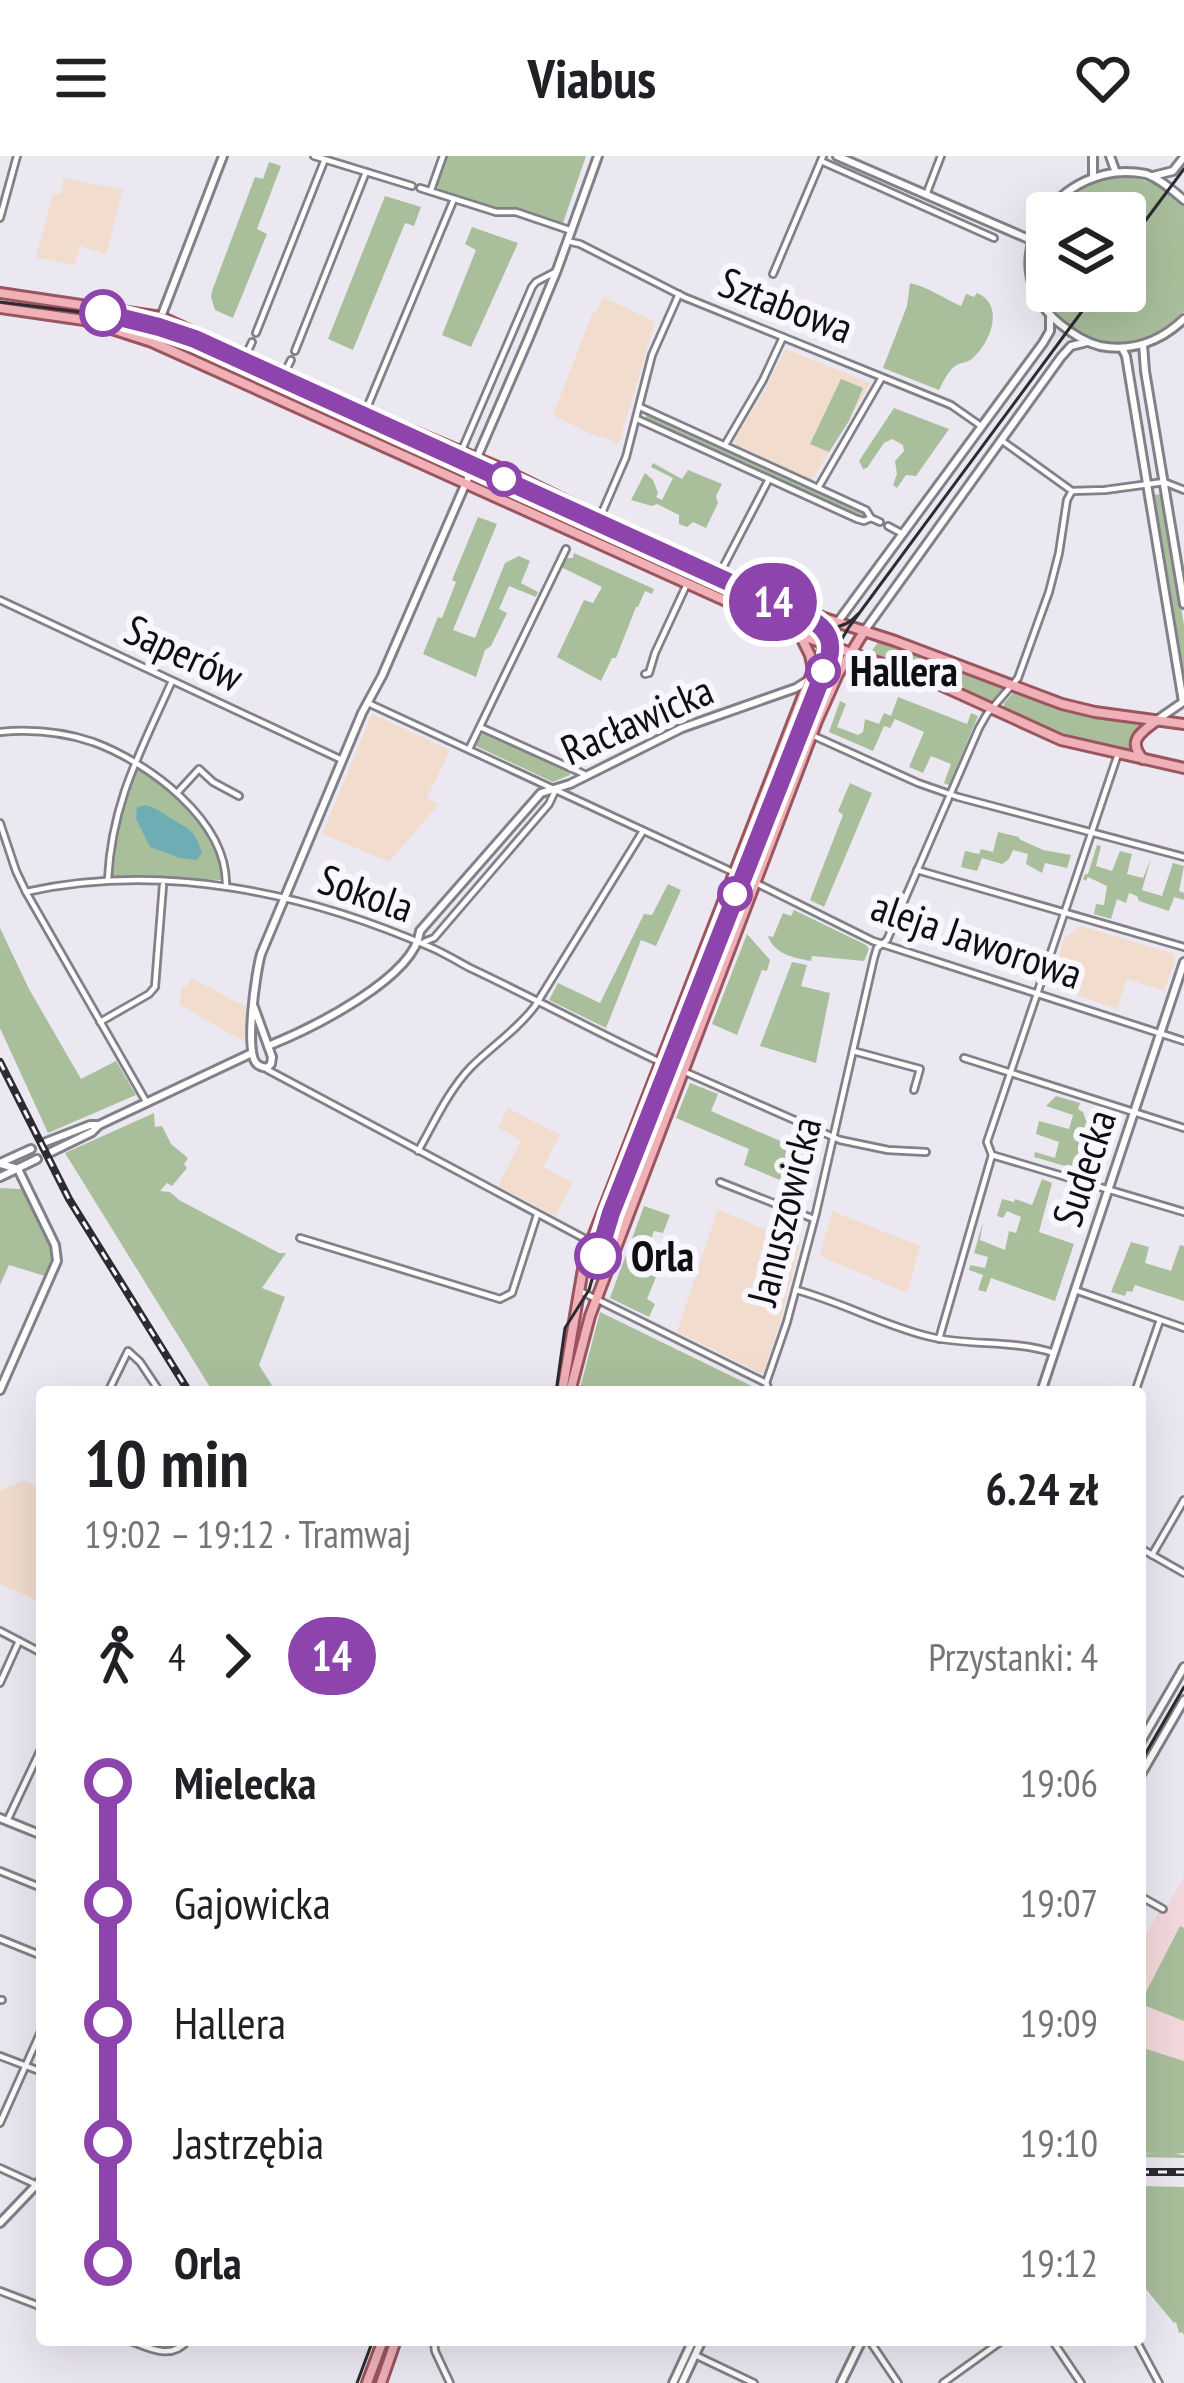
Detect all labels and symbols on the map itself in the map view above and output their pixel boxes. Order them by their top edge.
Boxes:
street label: Sztabowa [711,254,861,355]
unlabelled marker [81,291,125,335]
unlabelled marker [488,463,520,495]
line badge: 14 [719,563,827,641]
street label: Saperów [116,601,252,704]
place label: Hallera [850,643,958,698]
marker: Hallera [807,655,839,687]
street label: Racławicka [552,662,721,777]
street label: Sokola [311,851,421,934]
unlabelled marker [719,878,751,910]
street label: aleja Jaworowa [865,878,1090,1001]
street label: Sudecka [1039,1103,1128,1233]
street label: Januszowicka [733,1111,833,1313]
place label: Orla [631,1228,694,1283]
marker: Orla [576,1234,620,1278]

